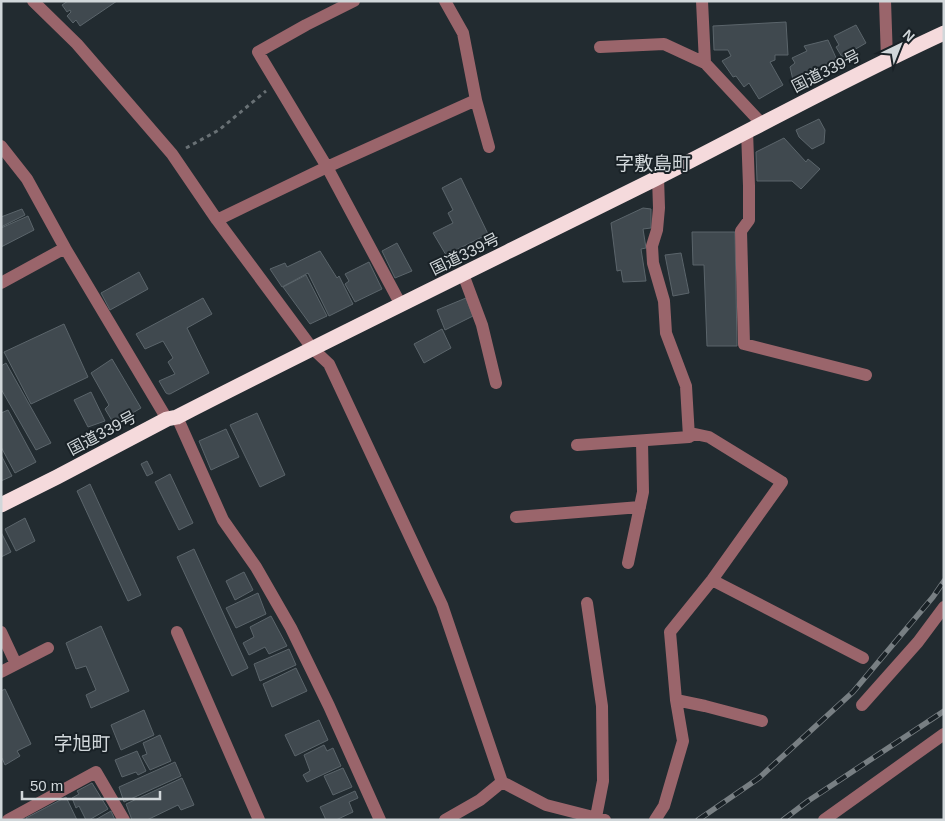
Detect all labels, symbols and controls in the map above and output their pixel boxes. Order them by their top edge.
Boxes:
north arrow [875,20,925,70]
text: N [900,26,918,45]
street label: 国道339号 [789,46,863,96]
district label: 字敷島町 [615,153,691,174]
street label: 国道339号 [428,230,502,278]
street label: 国道339号 [65,408,139,458]
district label: 字旭町 [53,733,111,754]
scale bar [22,768,160,800]
text: 50 m [30,777,63,794]

